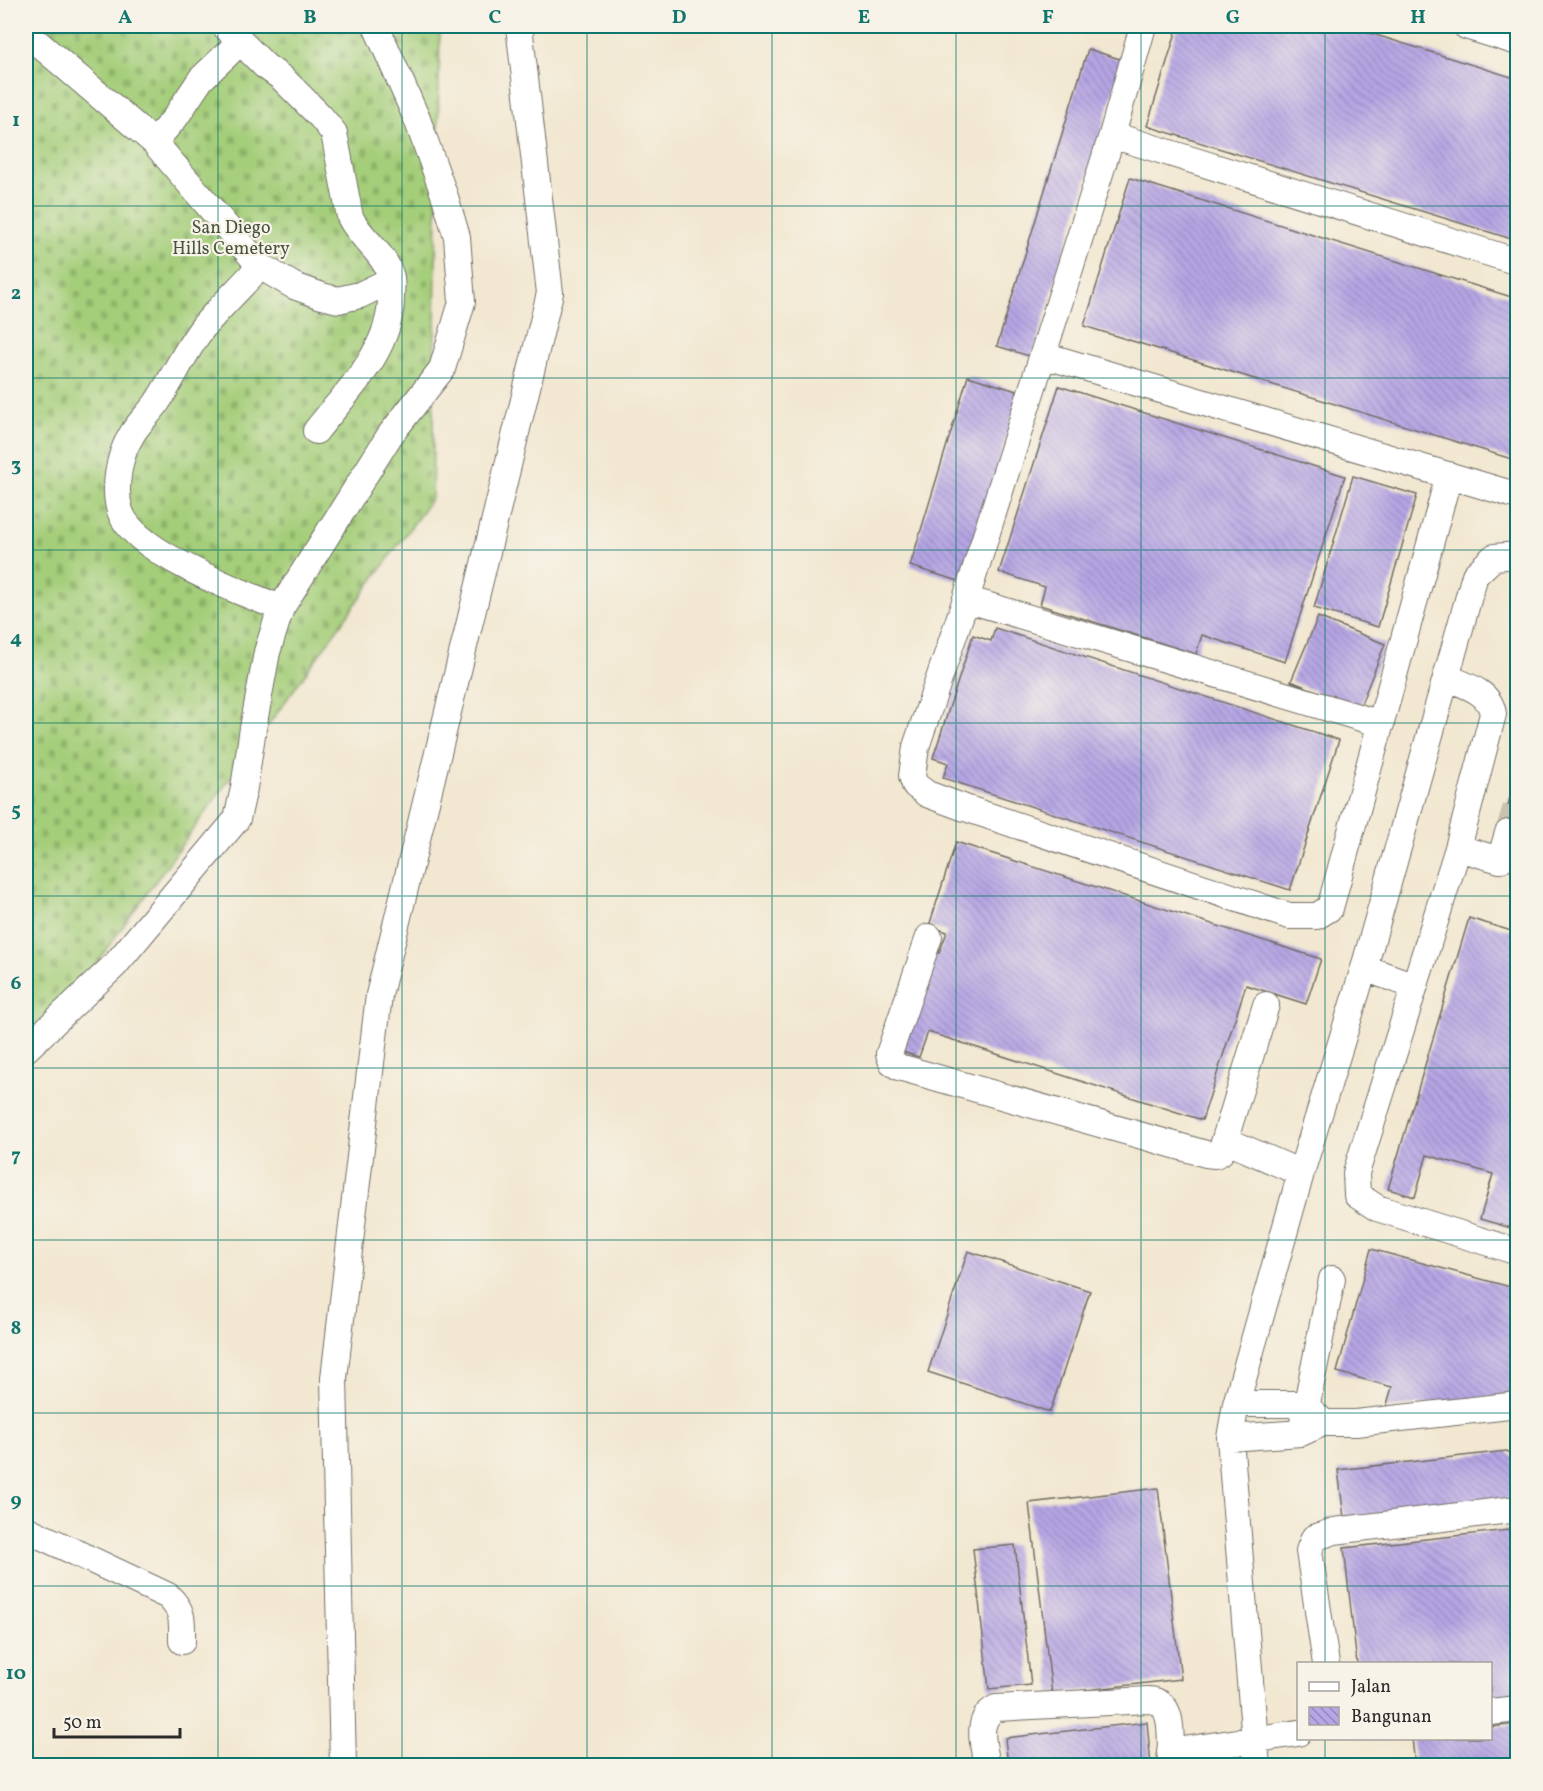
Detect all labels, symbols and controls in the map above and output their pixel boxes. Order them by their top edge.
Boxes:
text: A [118,4,132,32]
text: B [303,4,317,32]
text: C [489,4,502,32]
text: D [672,4,686,32]
text: E [858,4,870,32]
text: F [1042,4,1054,32]
text: G [1226,4,1240,32]
text: H [1410,4,1426,32]
text: 1 [12,107,20,135]
park label: San Diego Hills Cemetery [172,216,290,262]
text: 2 [11,280,21,308]
text: 3 [11,452,21,480]
text: 4 [10,625,22,653]
text: 5 [11,797,21,825]
text: 6 [11,970,22,998]
text: 7 [11,1142,21,1170]
text: 8 [11,1315,21,1343]
text: 9 [10,1487,22,1515]
text: 10 [6,1660,26,1688]
legend [1297,1662,1492,1740]
text: Jalan [1351,1675,1391,1700]
scale bar [54,1701,180,1739]
text: Bangunan [1351,1705,1432,1730]
text: 50 m [63,1711,102,1736]

